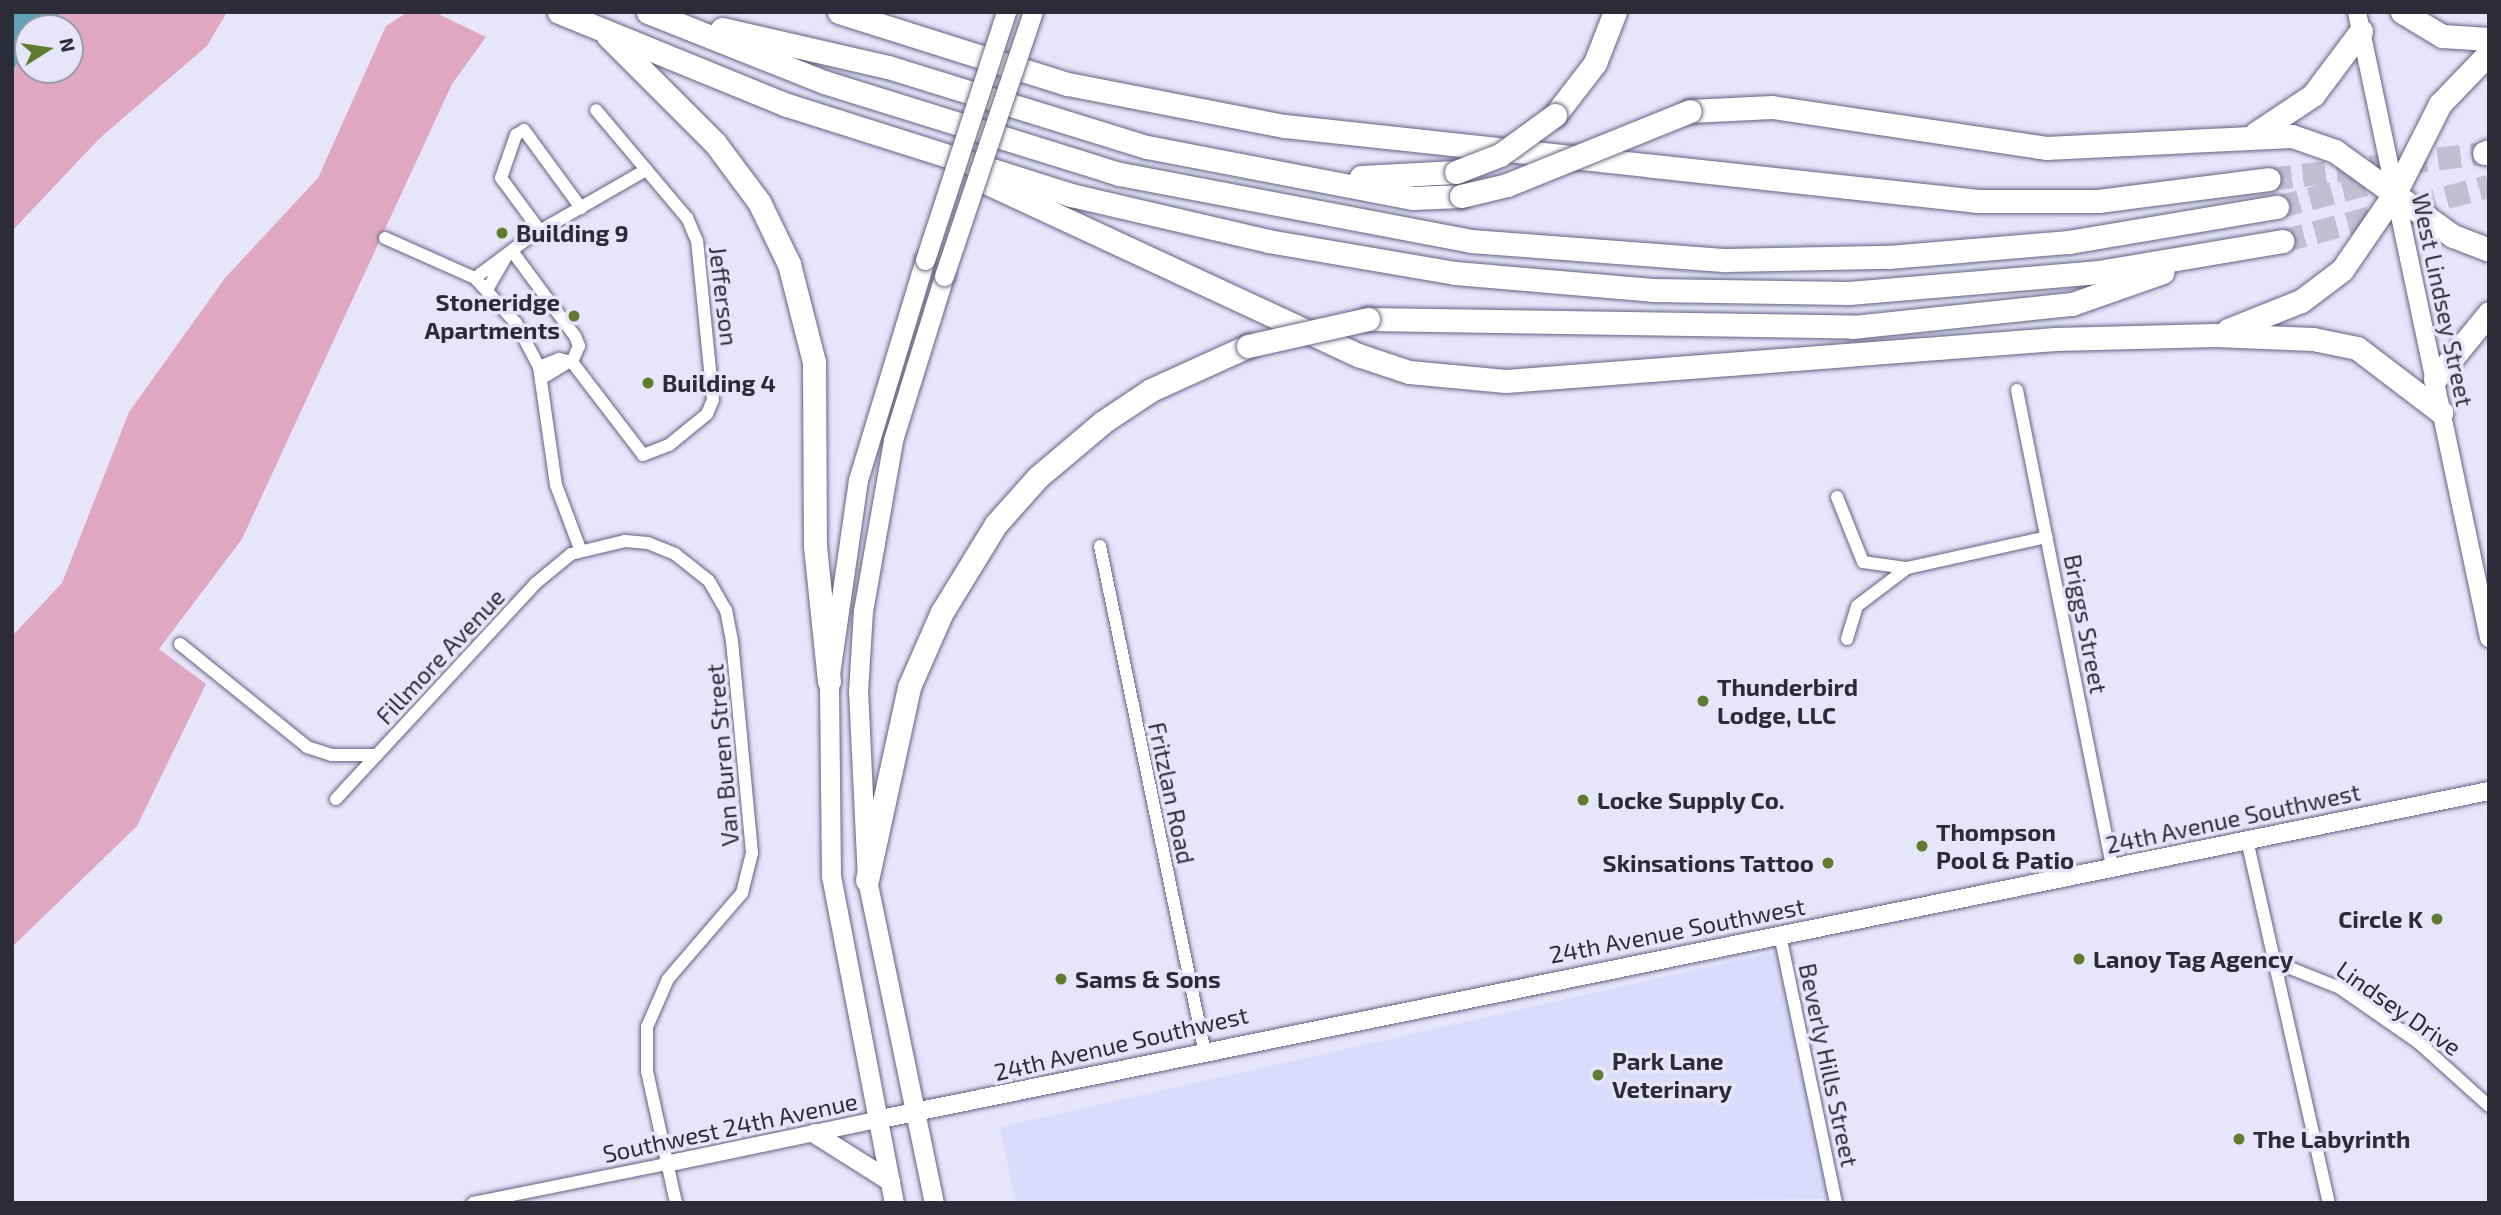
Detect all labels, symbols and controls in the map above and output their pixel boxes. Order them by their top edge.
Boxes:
north arrow [14,14,84,84]
text: N [55,36,81,54]
street label: West Lindsey Street [2406,191,2480,409]
place label: Building 9 [516,219,629,247]
marker: Building 9 [494,225,510,241]
street label: Jefferson [704,245,744,347]
place label: Stoneridge Apartments [424,288,560,344]
marker: Stoneridge Apartments [566,308,582,324]
place label: Building 4 [662,369,776,397]
marker: Building 4 [640,375,656,391]
street label: Briggs Street [2058,552,2114,696]
street label: Fillmore Avenue [370,582,510,730]
street label: Van Buren Street [700,663,744,847]
place label: Thunderbird Lodge, LLC [1717,673,1858,729]
marker: Thunderbird Lodge, LLC [1695,693,1711,709]
street label: Fritzlan Road [1143,719,1201,867]
street label: 24th Avenue Southwest [2103,777,2363,859]
place label: Locke Supply Co. [1597,786,1785,814]
marker: Locke Supply Co. [1575,792,1591,808]
place label: Thompson Pool & Patio [1936,818,2075,874]
marker: Thompson Pool & Patio [1914,838,1930,854]
place label: Skinsations Tattoo [1602,849,1814,877]
marker: Skinsations Tattoo [1820,855,1836,871]
street label: 24th Avenue Southwest [1547,891,1807,969]
place label: Circle K [2338,905,2423,933]
marker: Circle K [2429,911,2445,927]
place label: Lanoy Tag Agency [2093,945,2295,973]
marker: Lanoy Tag Agency [2071,951,2087,967]
street label: Lindsey Drive [2331,954,2467,1062]
street label: Beverly Hills Street [1793,960,1865,1170]
place label: Sams & Sons [1075,965,1221,993]
marker: Sams & Sons [1053,971,1069,987]
street label: 24th Avenue Southwest [991,1000,1251,1086]
place label: Park Lane Veterinary [1612,1047,1732,1103]
marker: Park Lane Veterinary [1590,1067,1606,1083]
street label: Southwest 24th Avenue [600,1086,860,1168]
place label: The Labyrinth [2253,1125,2410,1153]
marker: The Labyrinth [2231,1131,2247,1147]

